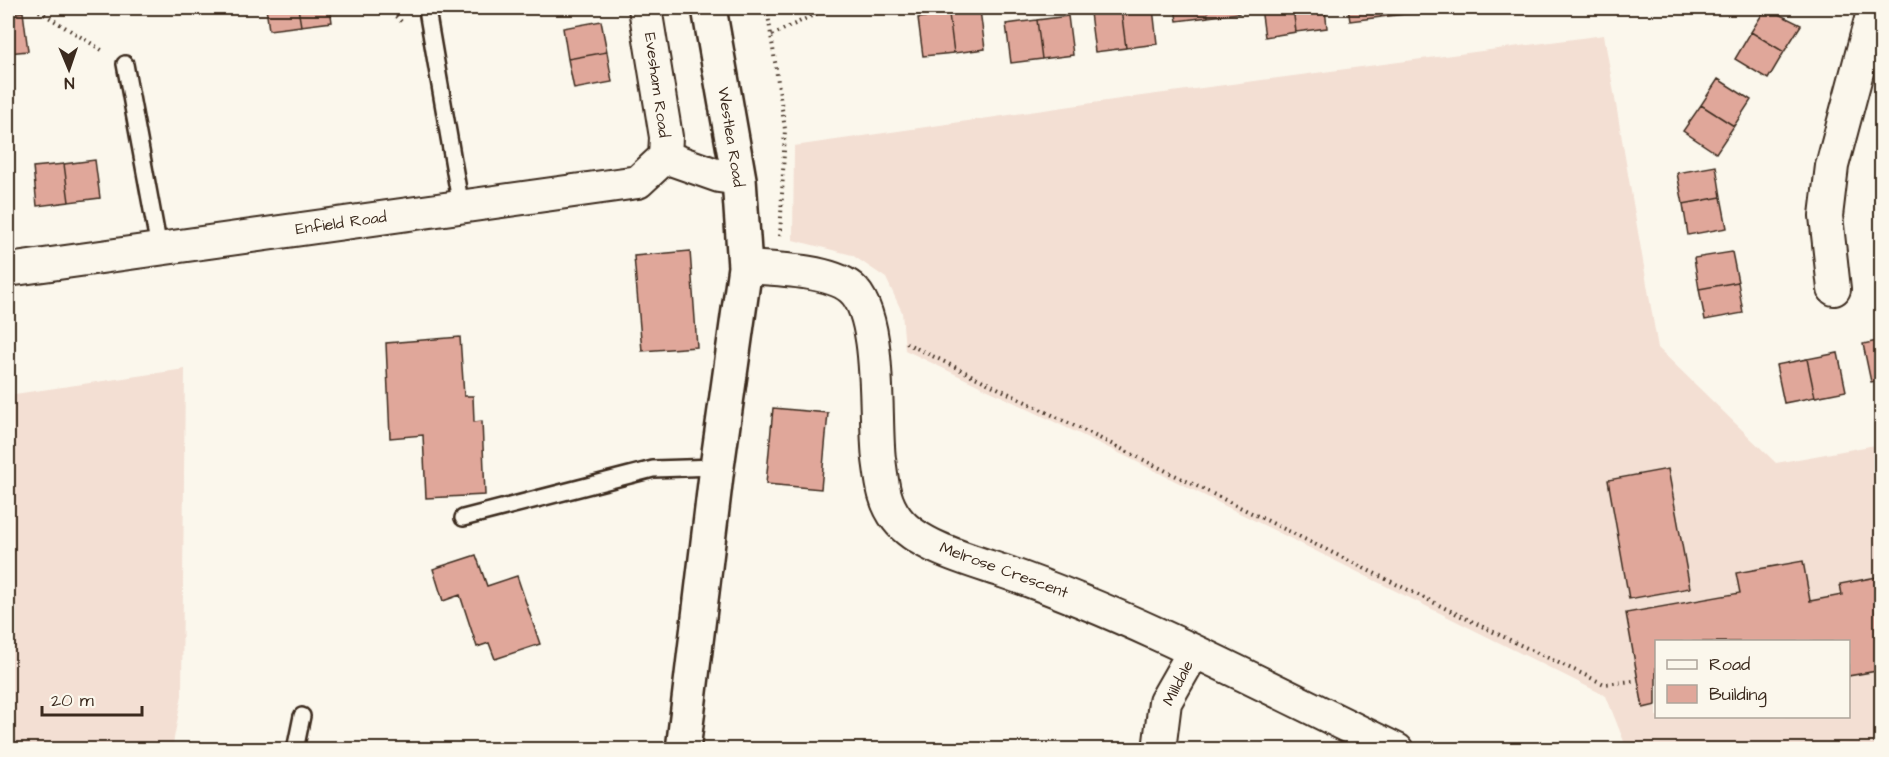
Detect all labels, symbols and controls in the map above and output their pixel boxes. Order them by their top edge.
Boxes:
street label: Evesham Road [639,31,675,139]
north arrow [39,39,99,99]
text: N [64,72,75,94]
street label: Westlea Road [712,86,750,188]
street label: Enfield Road [294,206,388,240]
street label: Melrose Crescent [937,537,1072,604]
legend [1655,640,1850,718]
text: Road [1709,652,1750,677]
street label: Milldale [1157,656,1199,709]
scale bar [42,679,142,717]
text: Building [1709,682,1767,708]
text: 20 m [51,688,94,713]

